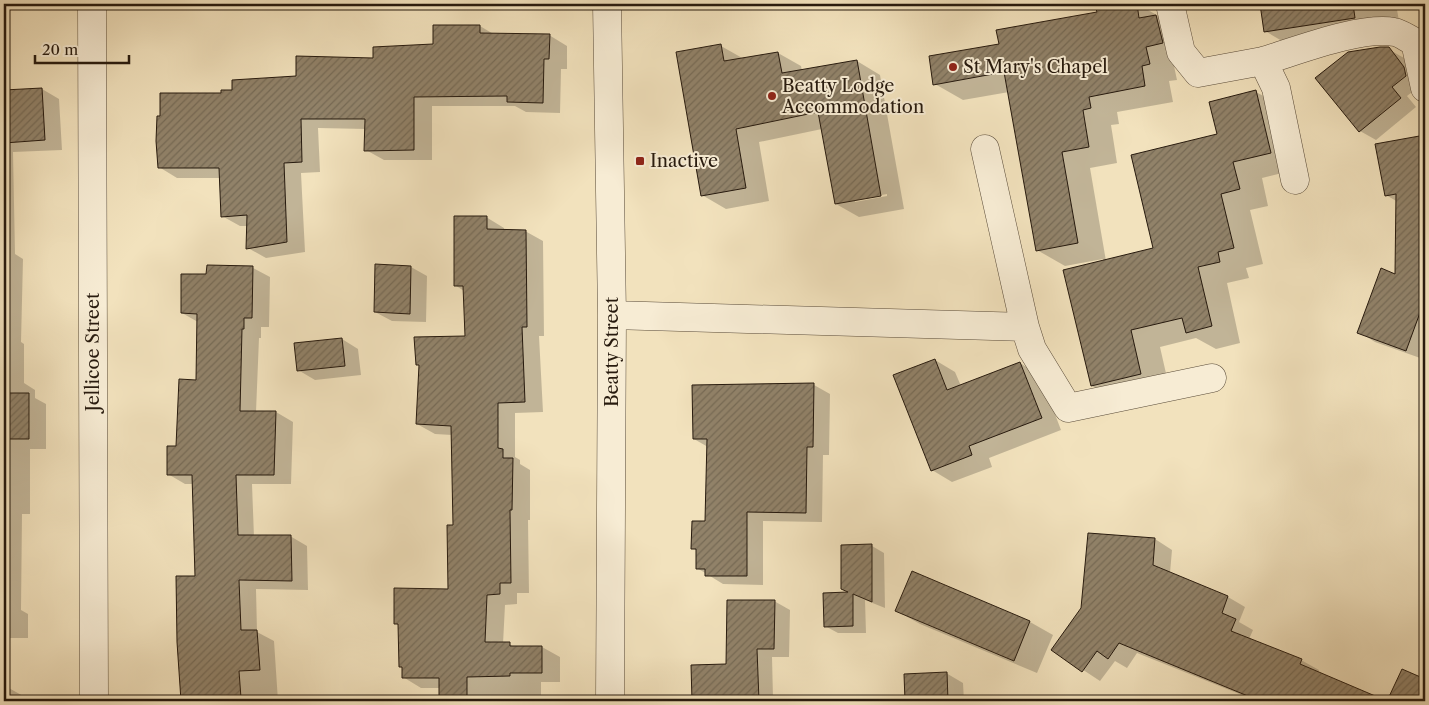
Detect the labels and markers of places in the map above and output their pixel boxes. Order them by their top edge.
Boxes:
place label: St Mary's Chapel [963,56,1108,78]
marker: St Mary's Chapel [947,61,959,73]
place label: Beatty Lodge Accommodation [781,75,924,118]
marker: Beatty Lodge Accommodation [766,90,778,102]
place label: Inactive [650,150,718,172]
marker: Inactive [634,155,646,167]

